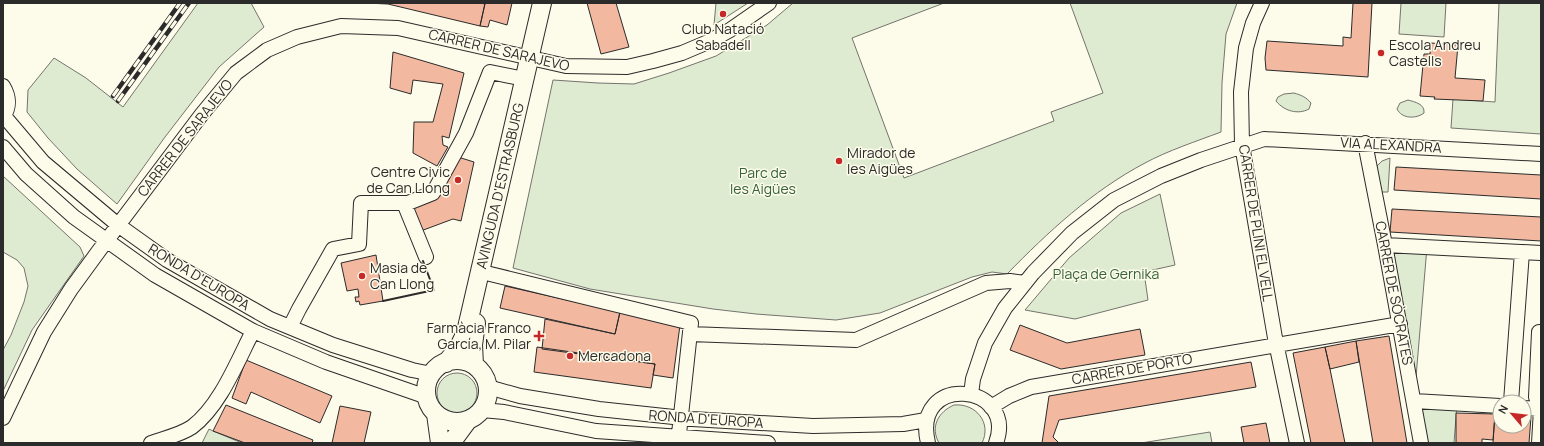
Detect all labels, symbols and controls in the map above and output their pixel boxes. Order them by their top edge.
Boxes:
marker: Club Natació Sabadell [718,9,728,19]
place label: Club Natació Sabadell [682,19,764,54]
street label: CARRER DE SARAJEVO [427,24,571,75]
place label: Escola Andreu Castells [1389,35,1481,70]
marker: Escola Andreu Castells [1376,48,1386,58]
street label: CARRER DE SARAJEVO [133,75,236,200]
street label: AVINGUDA D'ESTRASBURG [471,101,528,271]
street label: VIA ALEXANDRA [1340,132,1442,157]
place label: Mirador de les Aigües [847,143,915,178]
street label: CARRER DE PLINI EL VELL [1235,143,1278,303]
marker: Mirador de les Aigües [834,156,844,166]
place label: Centre Civic de Can Llong [367,162,450,197]
park label: Parc de les Aigües [730,163,796,198]
marker: Centre Civic de Can Llong [453,175,463,185]
street label: CARRER DE SÒCRATES [1371,219,1418,367]
street label: RONDA D'EUROPA [145,239,254,314]
place label: Masia de Can Llong [370,258,434,293]
park label: Plaça de Gernika [1053,264,1159,283]
marker: Masia de Can Llong [357,271,367,281]
place label: Farmàcia Franco García, M. Pilar [427,318,531,353]
marker: Farmàcia Franco García, M. Pilar [534,331,544,341]
place label: Mercadona [578,346,651,365]
street label: CARRER DE PORTO [1070,349,1194,388]
marker: Mercadona [565,351,575,361]
north arrow [1492,394,1532,434]
text: N [1494,402,1511,416]
street label: RONDA D'EUROPA [648,405,764,432]

